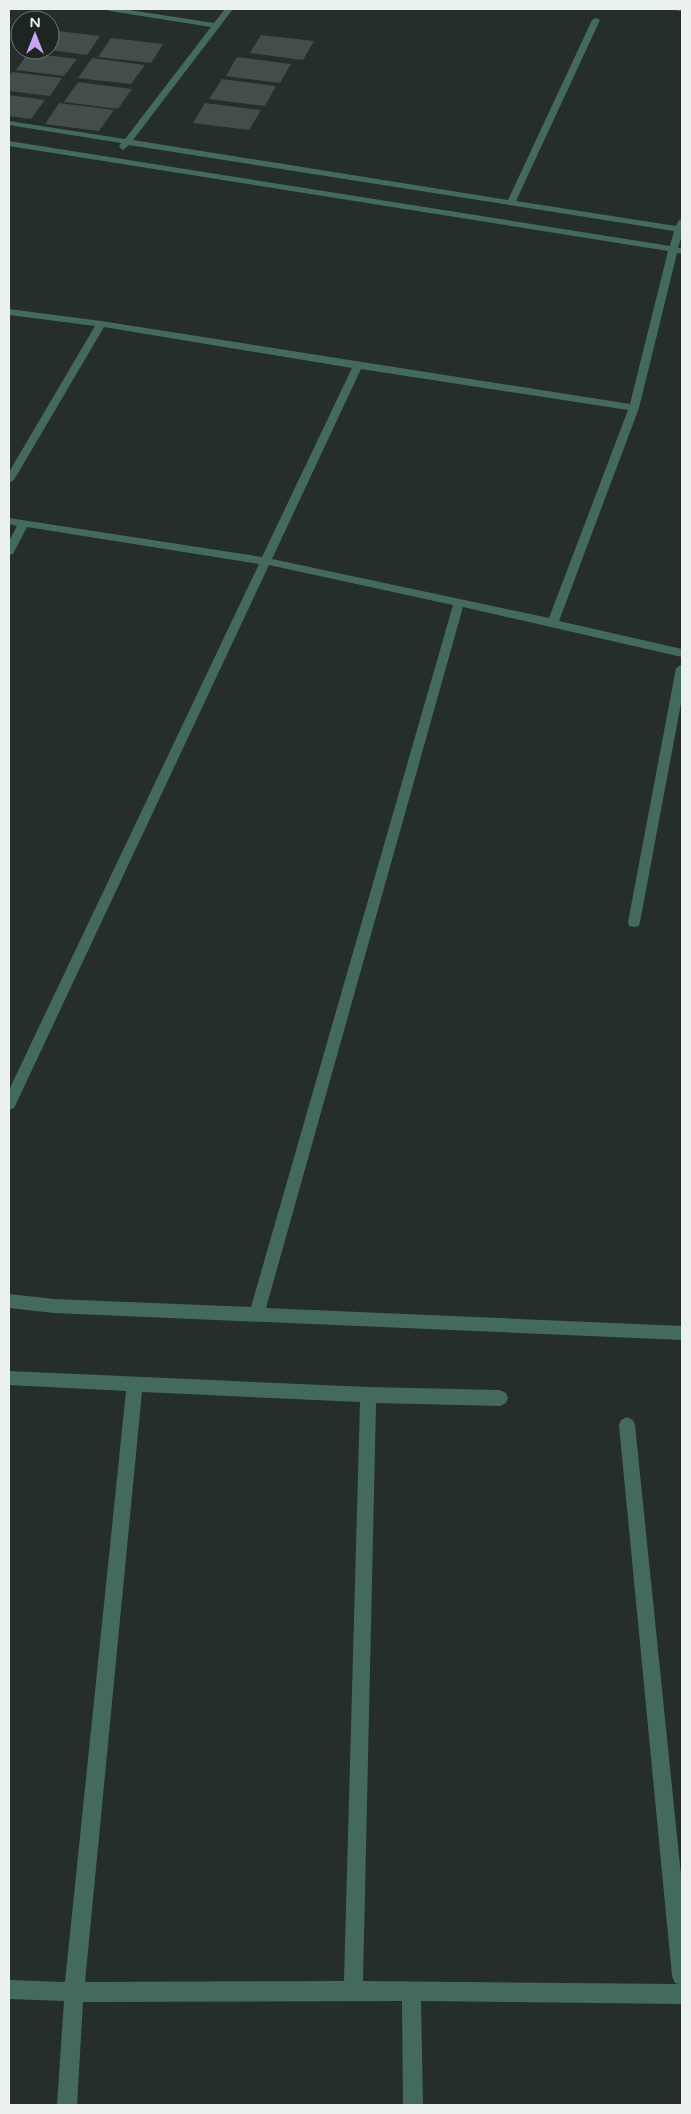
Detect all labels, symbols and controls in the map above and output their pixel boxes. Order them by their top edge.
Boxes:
north arrow [10,10,60,60]
text: N [29,14,41,31]

